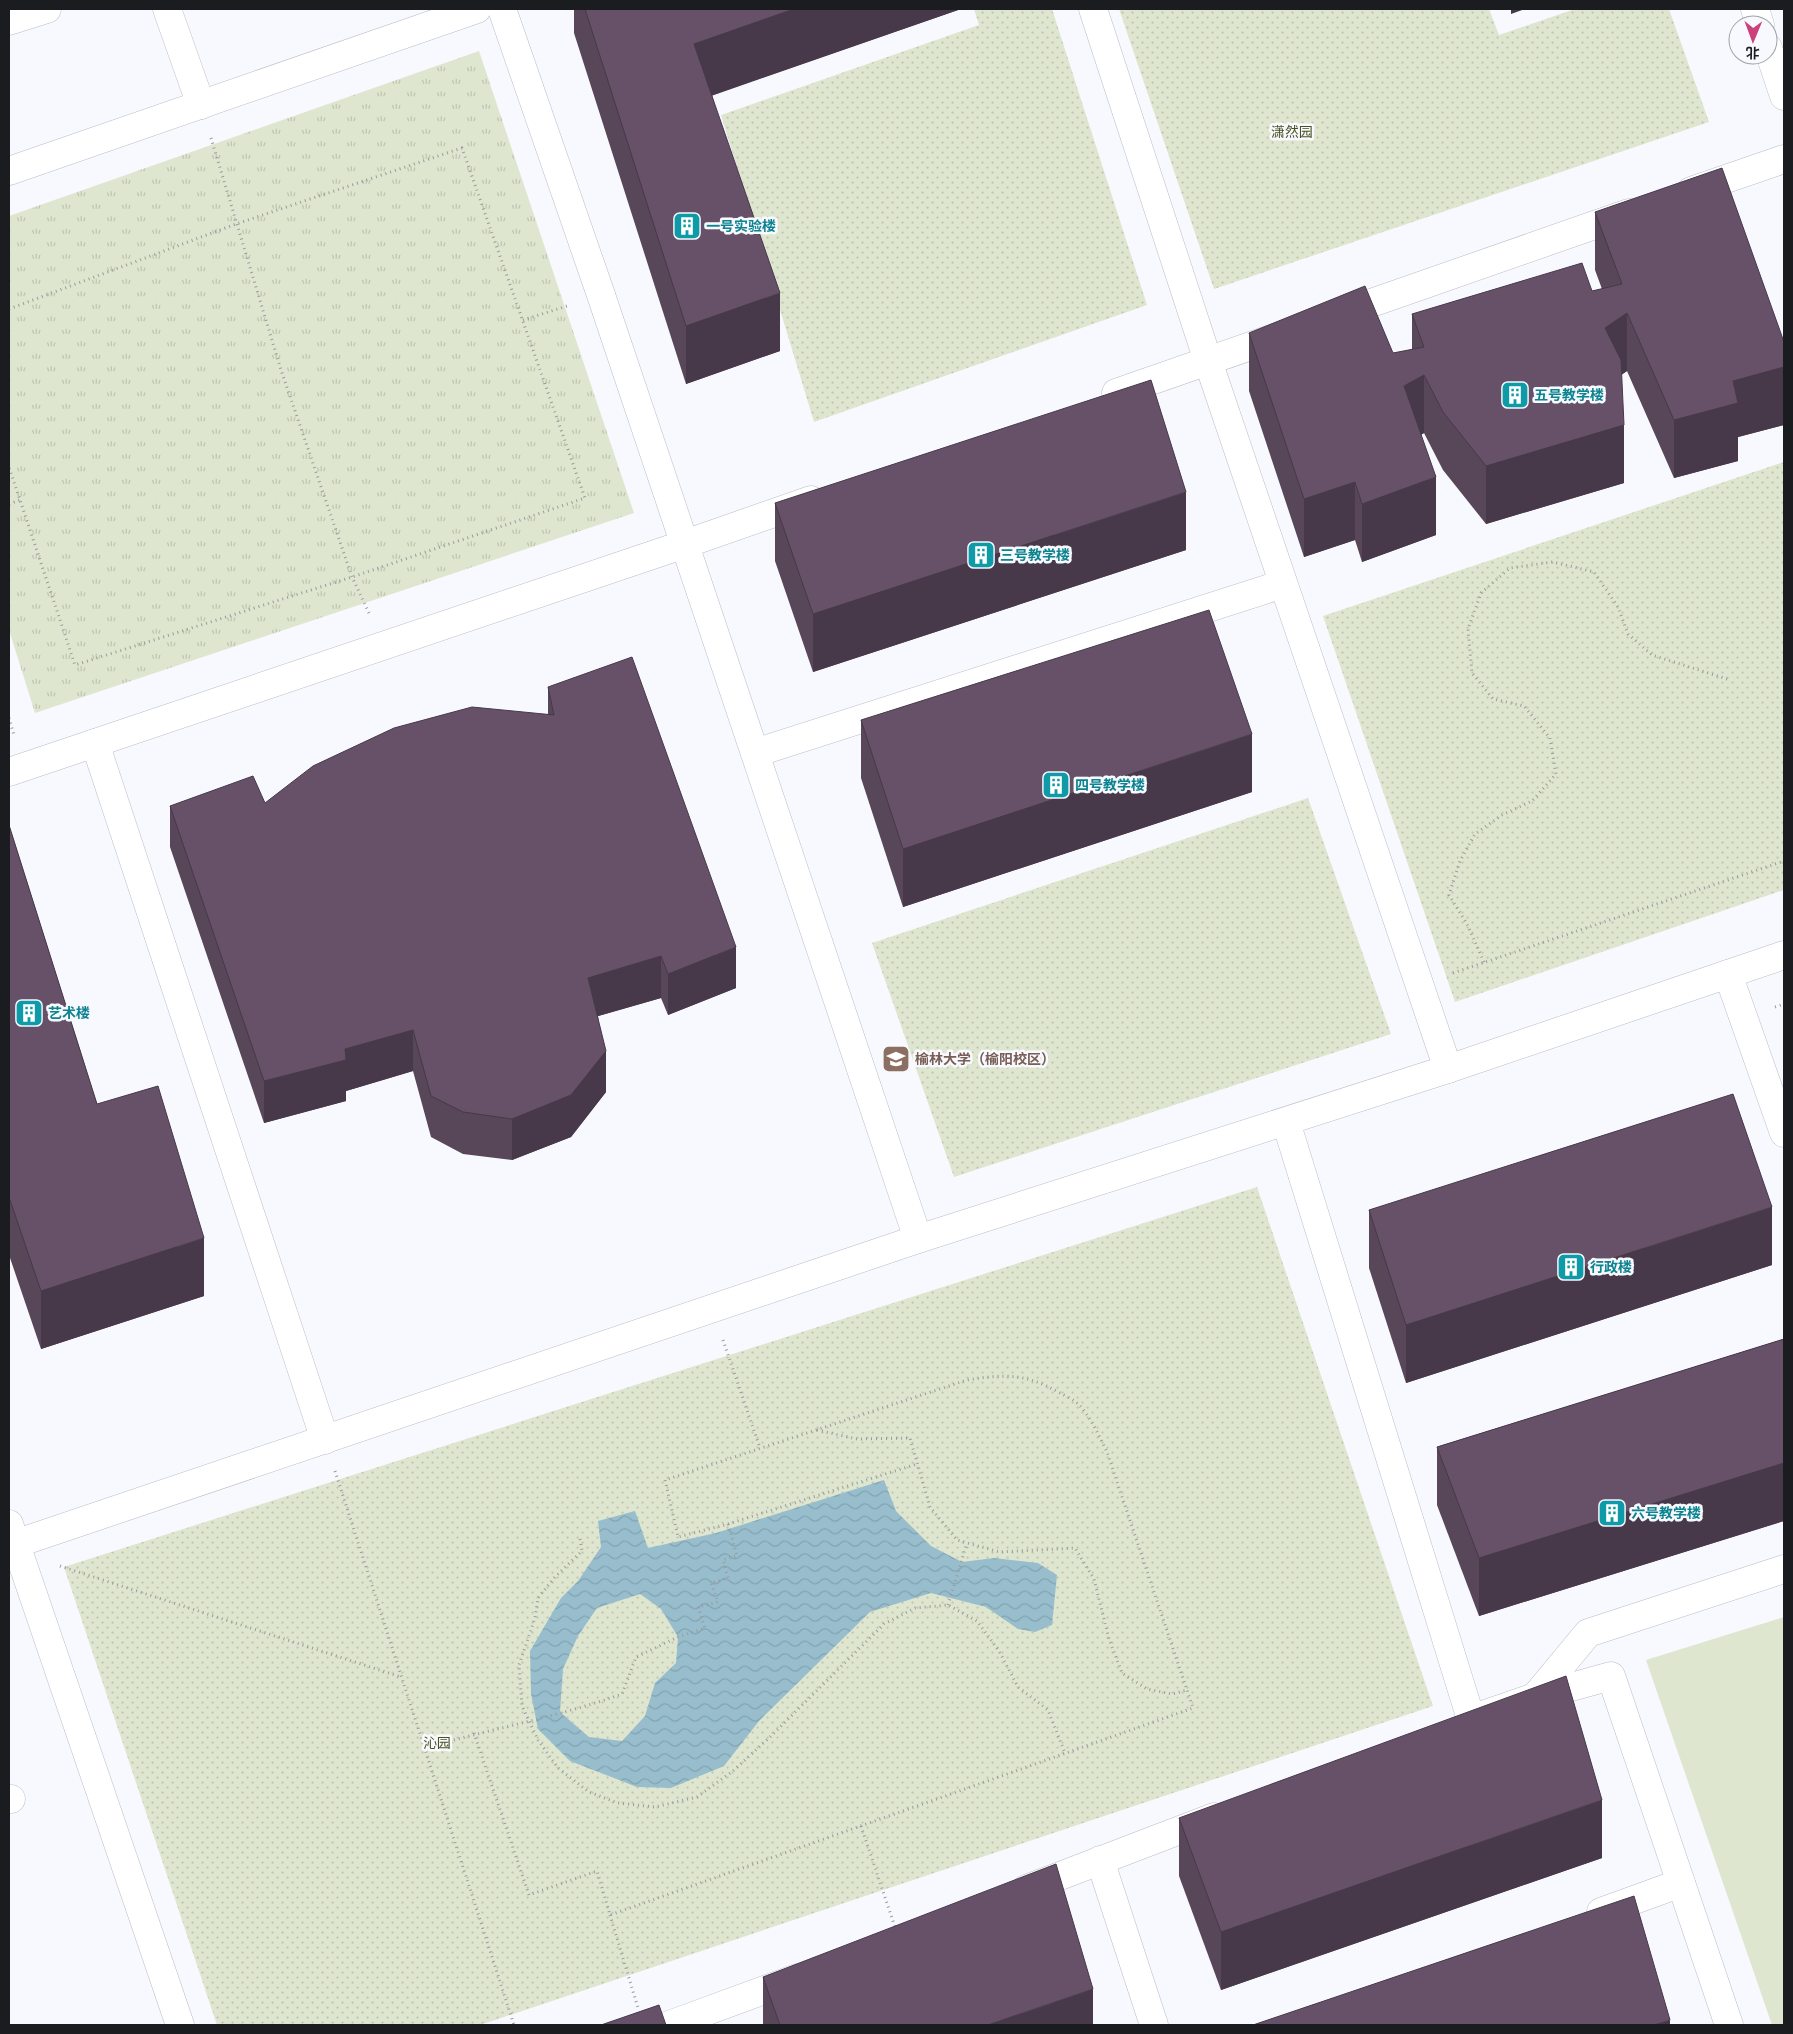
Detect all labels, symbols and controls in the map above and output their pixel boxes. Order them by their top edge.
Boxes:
north arrow [1728,15,1778,65]
text: 北 [1746,44,1760,61]
park label: 潇然园 [1271,124,1313,141]
building icon: 一号实验楼 [672,211,702,241]
place label: 一号实验楼 [706,218,776,235]
building icon: 五号教学楼 [1500,380,1530,410]
place label: 五号教学楼 [1534,387,1604,404]
building icon: 三号教学楼 [966,540,996,570]
place label: 三号教学楼 [1000,547,1070,564]
building icon: 四号教学楼 [1041,770,1071,800]
place label: 四号教学楼 [1075,777,1145,794]
building icon: 艺术楼 [14,998,44,1028]
place label: 艺术楼 [48,1005,90,1022]
school or university icon: 榆林大学（榆阳校区） [881,1044,911,1074]
place label: 榆林大学（榆阳校区） [915,1051,1055,1068]
building icon: 行政楼 [1556,1252,1586,1282]
place label: 行政楼 [1590,1259,1632,1276]
building icon: 六号教学楼 [1597,1498,1627,1528]
place label: 六号教学楼 [1631,1505,1701,1522]
park label: 沁园 [423,1735,451,1752]

